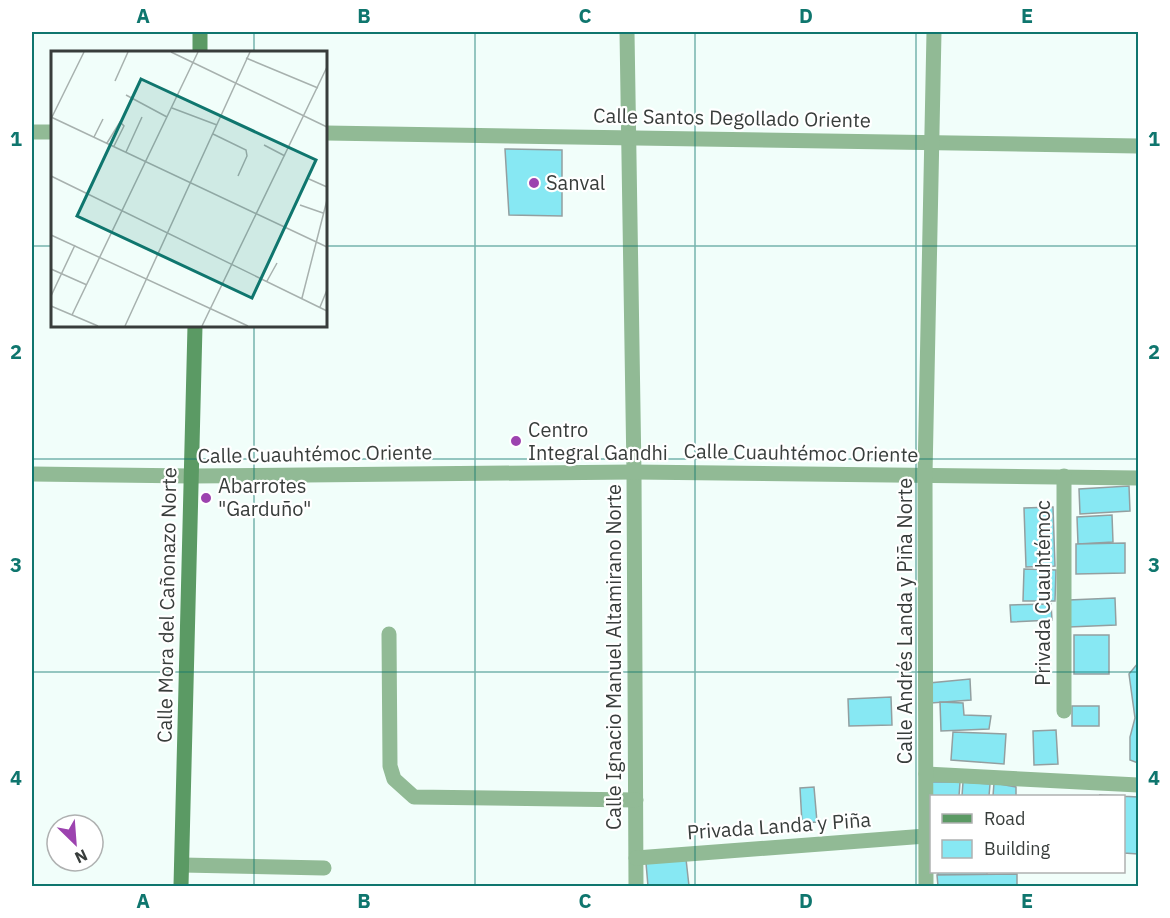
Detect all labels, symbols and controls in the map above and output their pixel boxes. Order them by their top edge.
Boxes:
text: A [136,2,150,29]
text: B [357,2,371,29]
text: C [578,2,592,29]
text: D [799,2,813,29]
text: E [1021,2,1033,29]
inset map [51,51,327,327]
street label: Calle Santos Degollado Oriente [593,102,871,133]
text: 1 [10,125,22,152]
text: 1 [1148,125,1160,152]
place label: Sanval [546,169,605,196]
marker: Sanval [527,176,541,190]
text: 2 [10,338,22,365]
text: 2 [1148,338,1160,365]
place label: Centro Integral Gandhi [528,416,668,466]
marker: Centro Integral Gandhi [509,434,523,448]
street label: Calle Cuauhtémoc Oriente [683,437,919,468]
street label: Calle Cuauhtémoc Oriente [197,438,433,469]
street label: Calle Mora del Cañonazo Norte [151,467,182,743]
place label: Abarrotes "Garduño" [218,472,311,522]
street label: Calle Andrés Landa y Piña Norte [891,478,918,764]
street label: Calle Ignacio Manuel Altamirano Norte [600,484,627,830]
marker: Abarrotes "Garduño" [199,491,213,505]
street label: Privada Cuauhtémoc [1029,500,1056,686]
text: 3 [10,551,22,578]
text: 3 [1148,551,1160,578]
text: 4 [10,764,22,791]
text: 4 [1148,764,1160,791]
legend [930,795,1125,873]
street label: Privada Landa y Piña [686,806,872,845]
text: Road [984,807,1025,830]
north arrow [45,813,105,873]
text: Building [984,837,1051,860]
text: N [72,845,91,868]
text: A [136,887,150,914]
text: B [357,887,371,914]
text: C [578,887,592,914]
text: D [799,887,813,914]
text: E [1021,887,1033,914]

